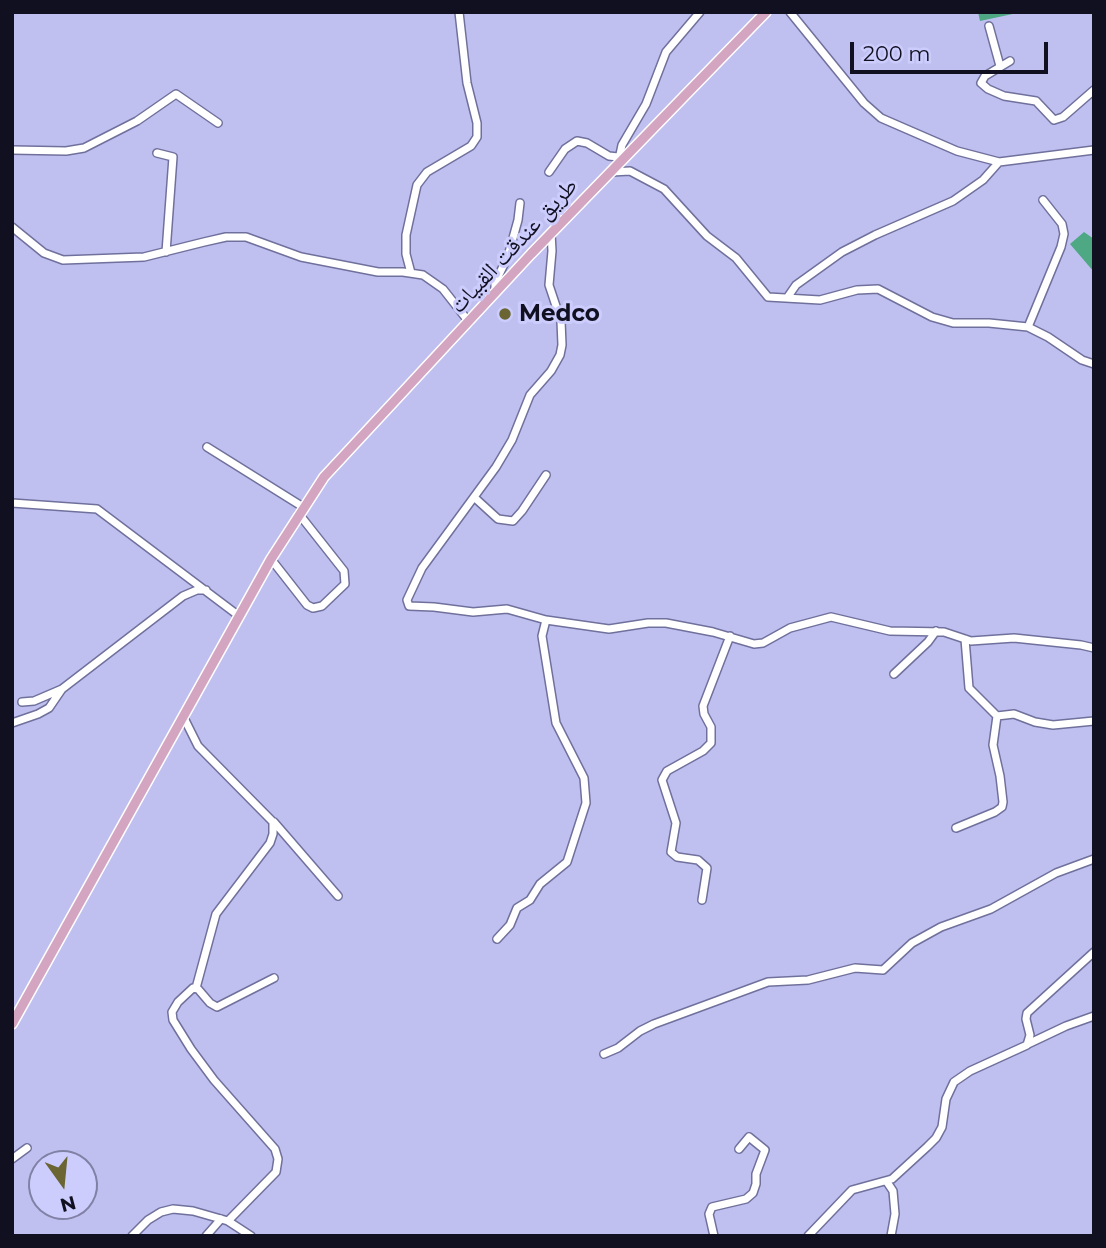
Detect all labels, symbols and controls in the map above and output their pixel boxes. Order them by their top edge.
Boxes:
scale bar [854,28,1052,72]
text: 200 m [863,41,930,66]
street label: طريق عندقت القبيات [444,173,584,319]
place label: Medco [519,300,600,328]
marker: Medco [497,306,513,322]
north arrow [28,1150,98,1220]
text: N [58,1191,78,1217]

